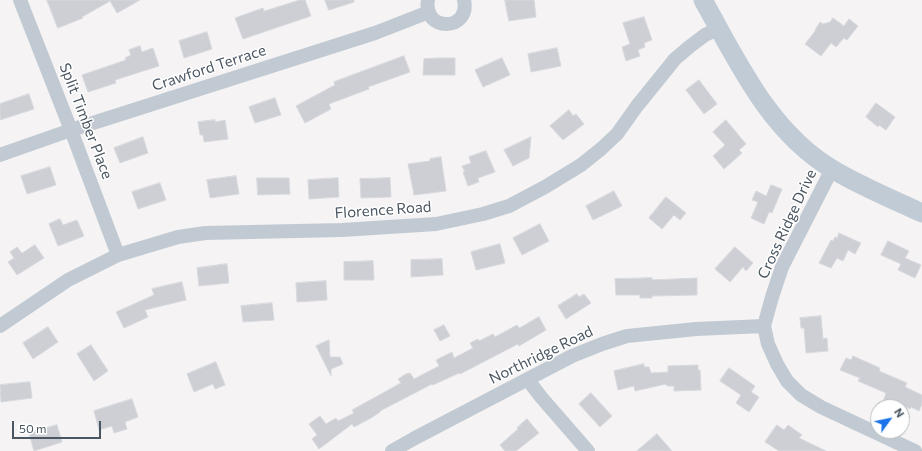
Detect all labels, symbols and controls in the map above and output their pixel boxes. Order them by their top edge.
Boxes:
street label: Crawford Terrace [150,41,268,95]
street label: Split Timber Place [56,60,116,182]
street label: Cross Ridge Drive [754,166,820,282]
street label: Florence Road [334,198,432,222]
street label: Northridge Road [486,322,596,388]
north arrow [870,399,910,439]
text: N [892,406,907,420]
scale bar [14,413,103,439]
text: 50 m [19,421,47,435]

